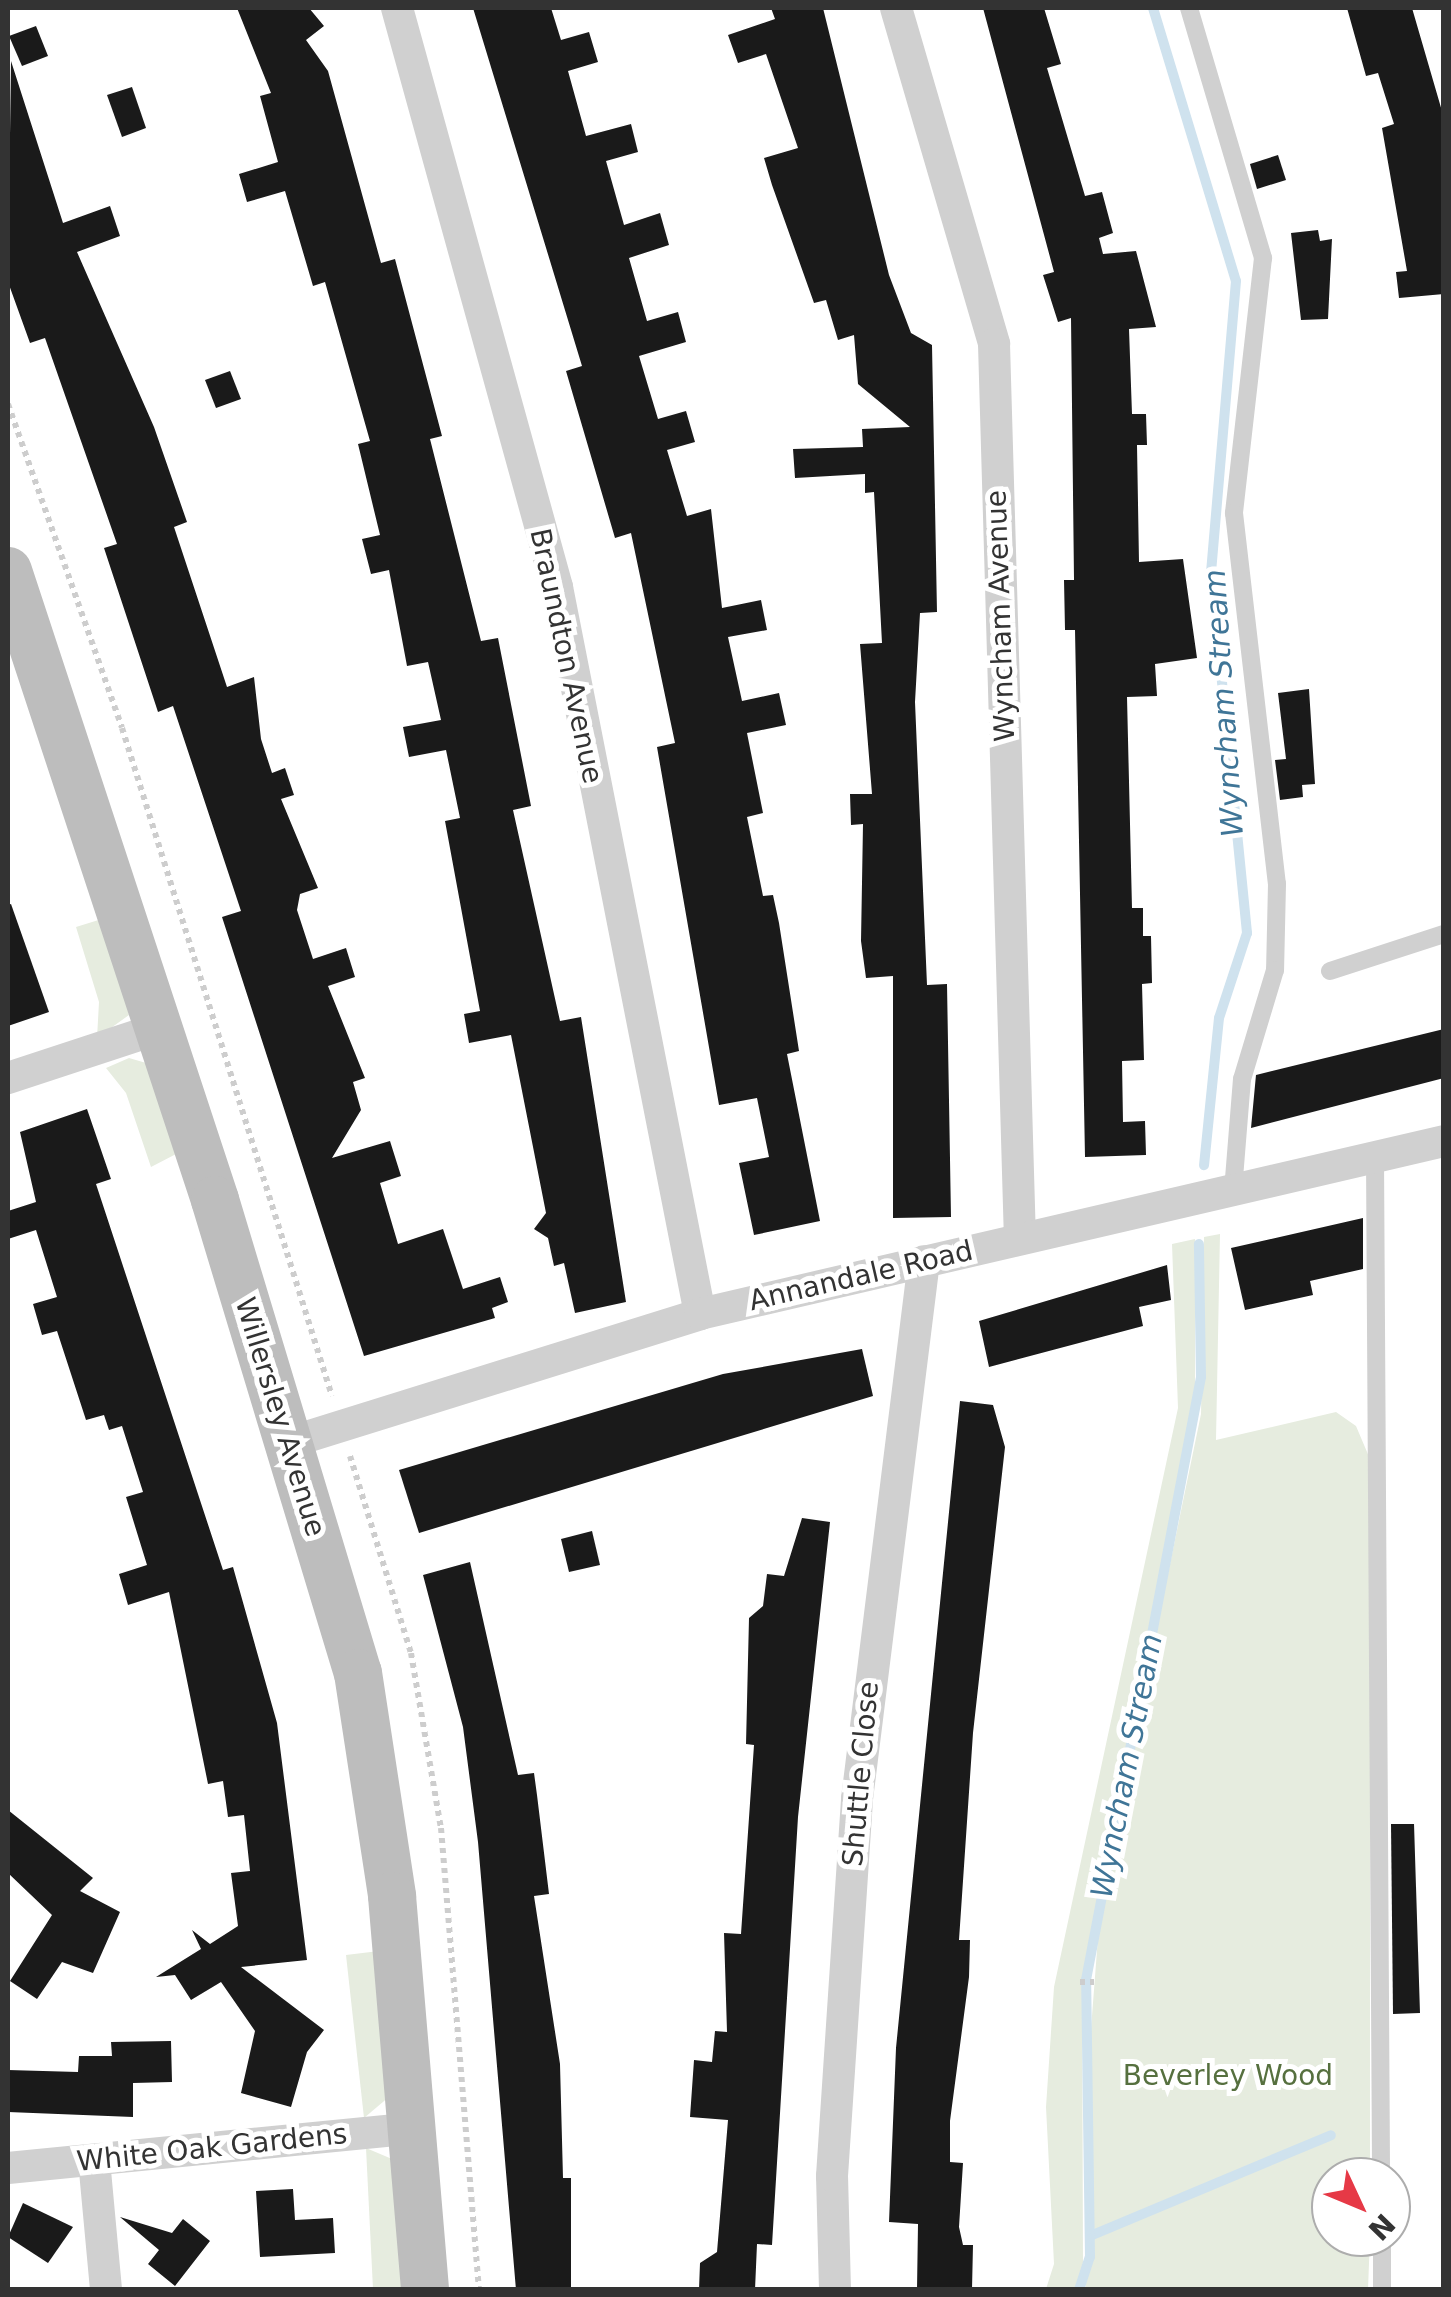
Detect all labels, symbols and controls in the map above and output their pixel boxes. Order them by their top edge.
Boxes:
street label: Wyncham Avenue [980,489,1022,743]
street label: Braundton Avenue [523,525,609,787]
water label: Wyncham Stream [1197,568,1251,838]
street label: Annandale Road [746,1234,976,1318]
street label: Willersley Avenue [228,1293,332,1541]
water label: Wyncham Stream [1084,1631,1170,1901]
street label: Shuttle Close [836,1680,886,1868]
park label: Beverley Wood [1123,2059,1333,2093]
street label: White Oak Gardens [75,2117,349,2179]
north arrow [1311,2157,1411,2257]
text: N [1361,2207,1402,2247]

